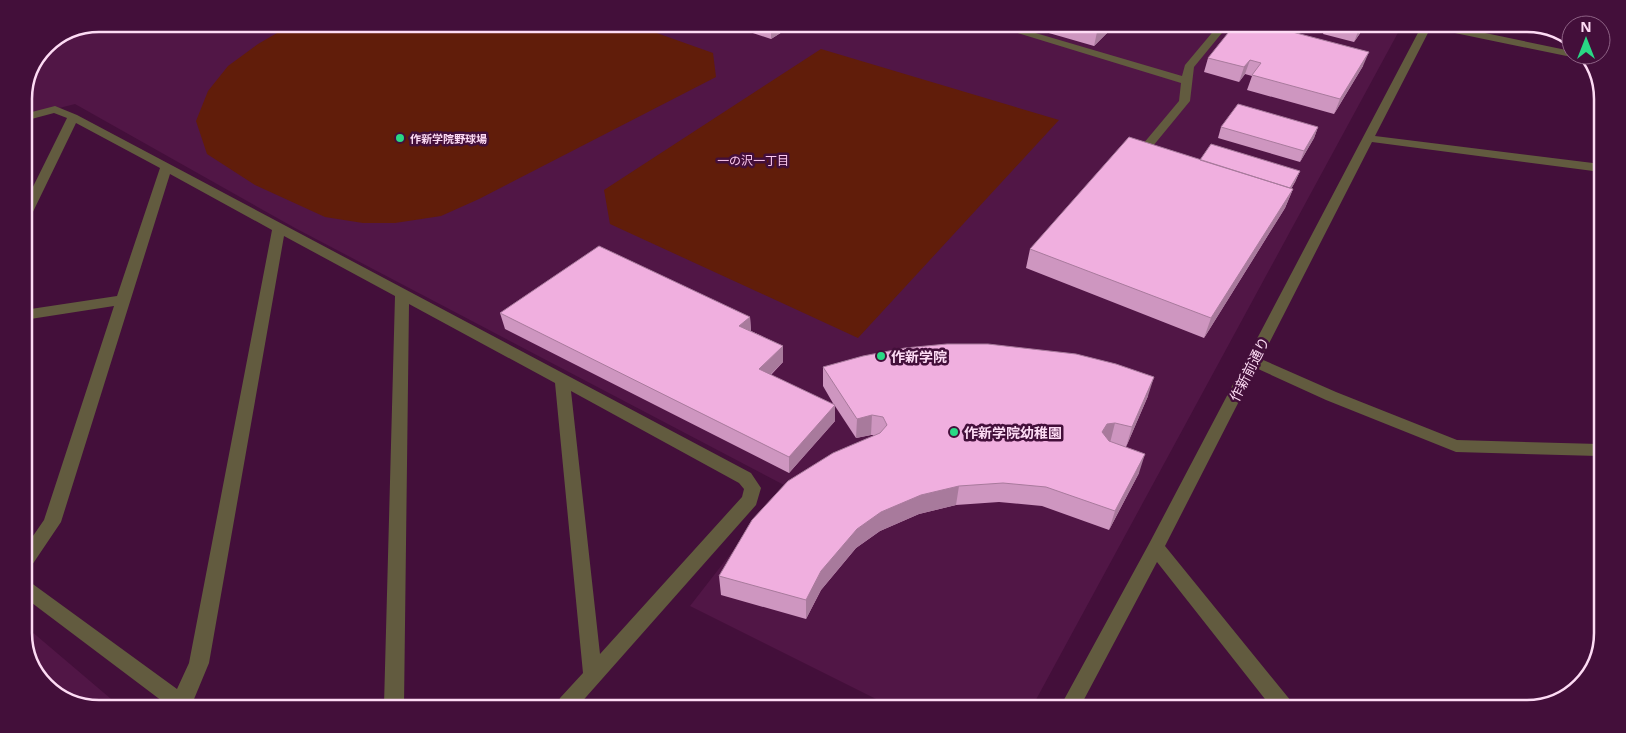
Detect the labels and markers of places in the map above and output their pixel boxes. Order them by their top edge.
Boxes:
place label: 作新学院野球場 [410,131,487,146]
marker: 作新学院野球場 [394,132,406,144]
place label: 作新学院 [891,347,947,366]
marker: 作新学院 [875,350,887,362]
place label: 作新学院幼稚園 [964,423,1062,442]
marker: 作新学院幼稚園 [948,426,960,438]

